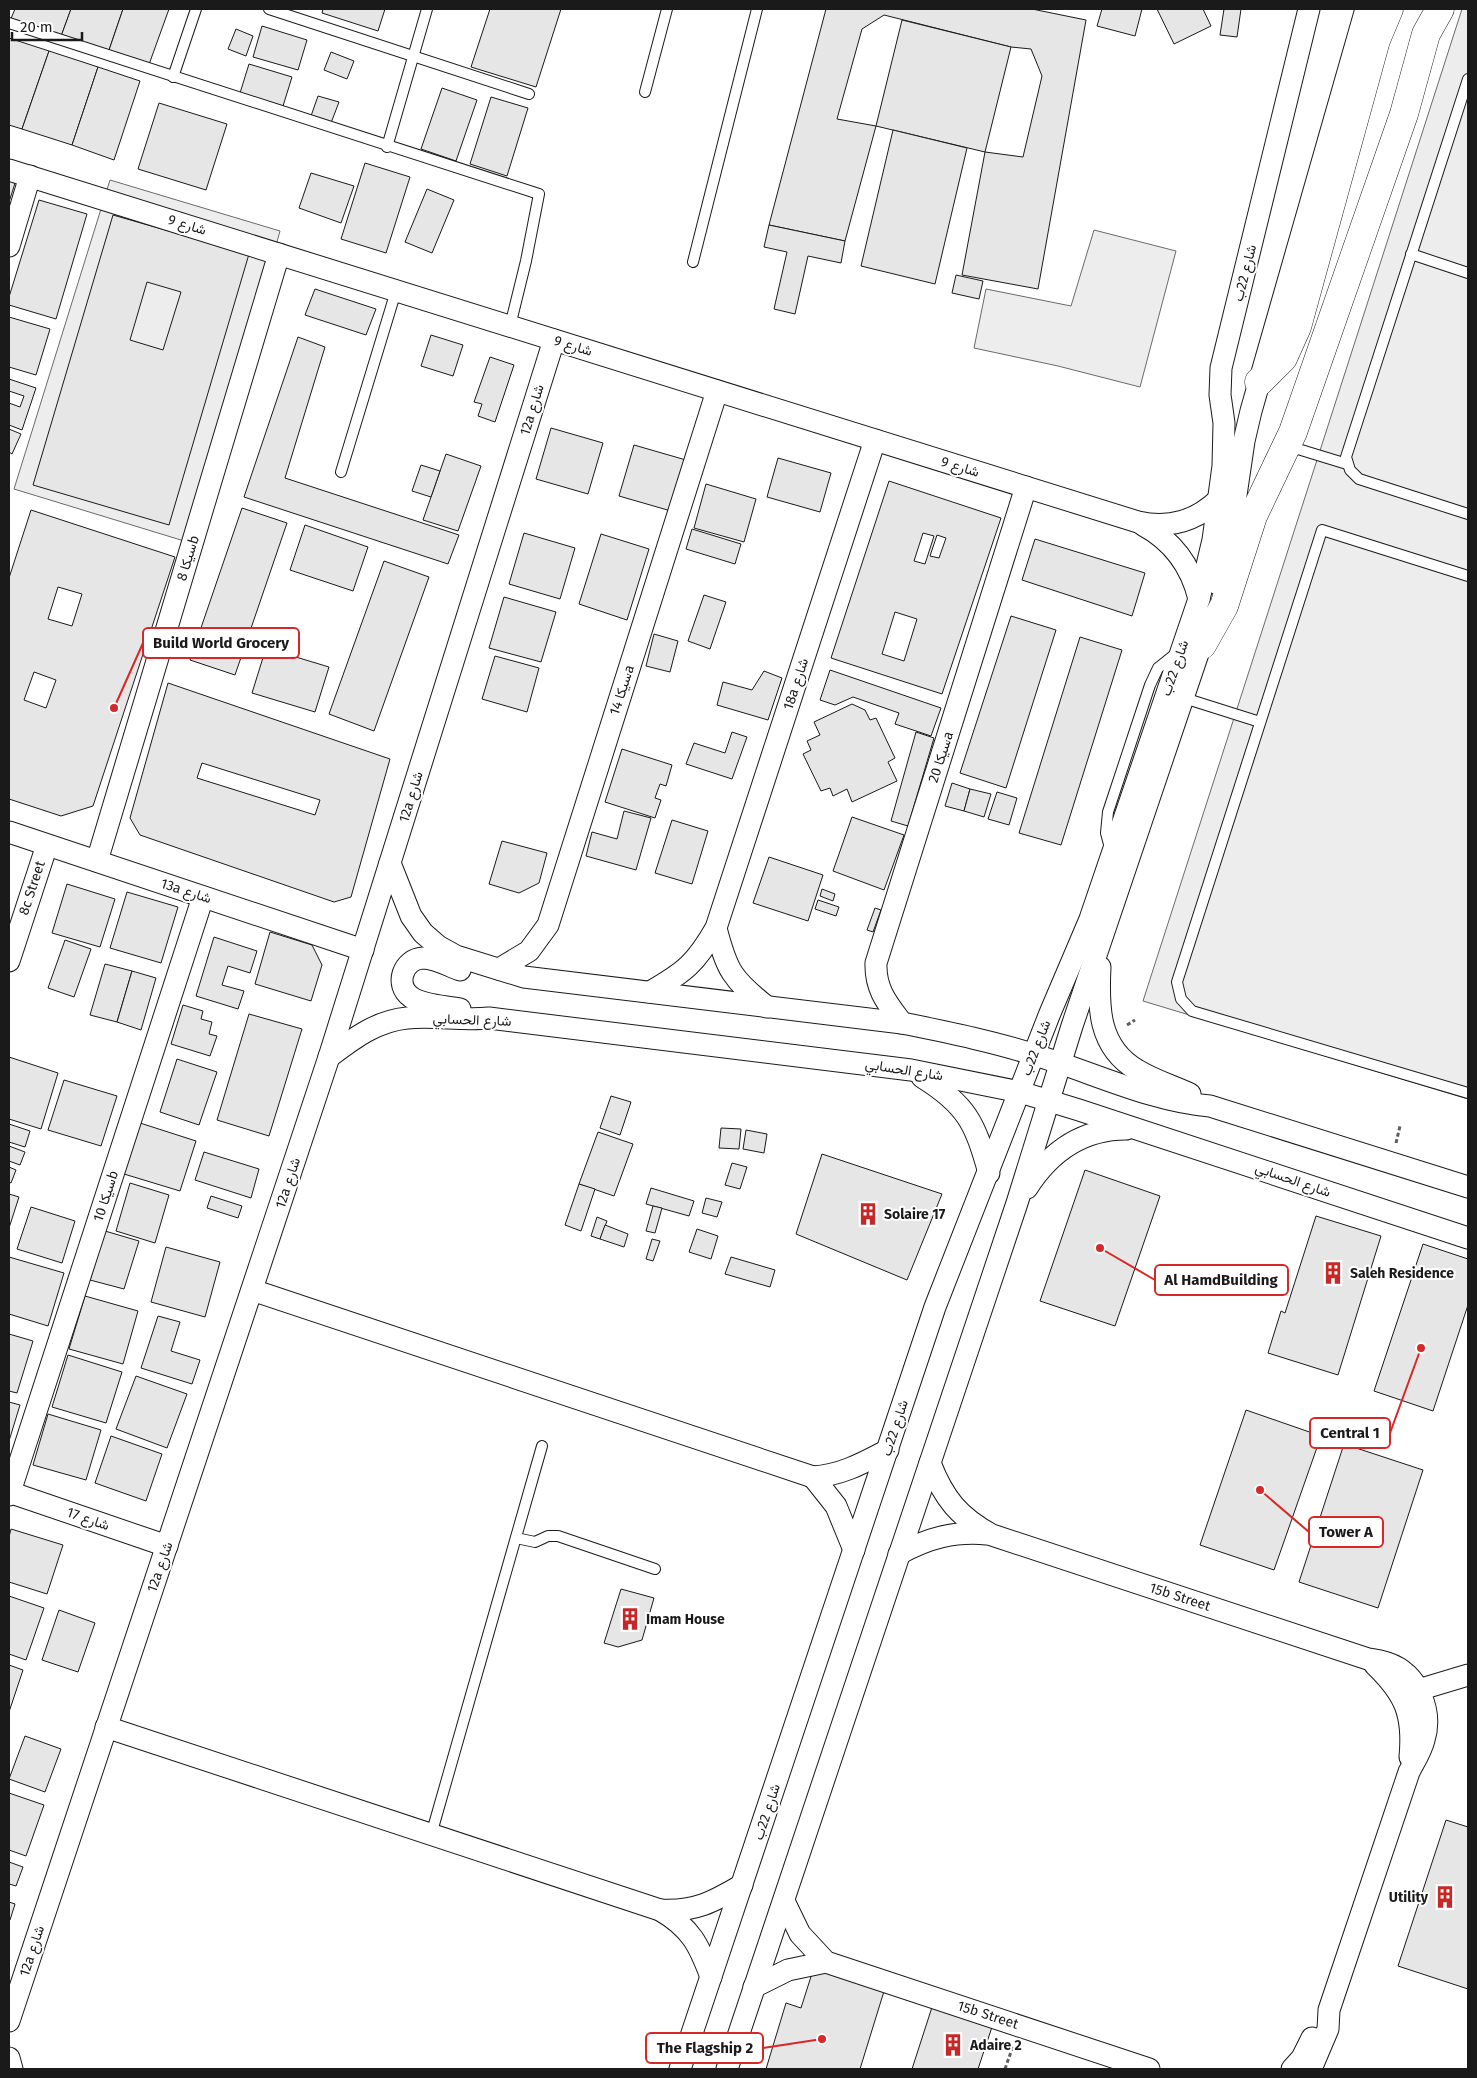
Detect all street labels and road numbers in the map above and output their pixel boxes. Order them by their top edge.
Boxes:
street label: شارع 9 [165,211,208,241]
street label: شارع 22ب [1230,243,1262,304]
street label: شارع 9 [551,332,594,362]
street label: 12a شارع [516,382,550,438]
street label: شارع 9 [938,453,981,483]
street label: سيكا 8b [173,533,203,583]
street label: شارع 22ب [1158,638,1194,699]
street label: 18a شارع [780,656,814,713]
street label: سيكا 14a [606,663,638,717]
street label: سيكا 20a [925,729,957,785]
street label: 12a شارع [395,769,429,825]
street label: 8c Street [15,858,49,917]
street label: 13a شارع [158,875,214,909]
street label: شارع الحسابي [432,1010,512,1033]
street label: شارع 22ب [1018,1018,1056,1079]
street label: شارع الحسابي [863,1055,944,1088]
street label: 12a شارع [272,1155,306,1211]
street label: شارع الحسابي [1252,1159,1333,1204]
street label: سيكا 10b [90,1168,122,1224]
street label: شارع 22ب [878,1398,914,1459]
street label: شارع 17 [64,1504,112,1536]
street label: 12a شارع [143,1539,178,1595]
street label: 15b Street [1147,1579,1214,1615]
street label: شارع 22ب [750,1782,786,1843]
street label: 12a شارع [16,1923,50,1979]
street label: 15b Street [955,1997,1022,2033]

